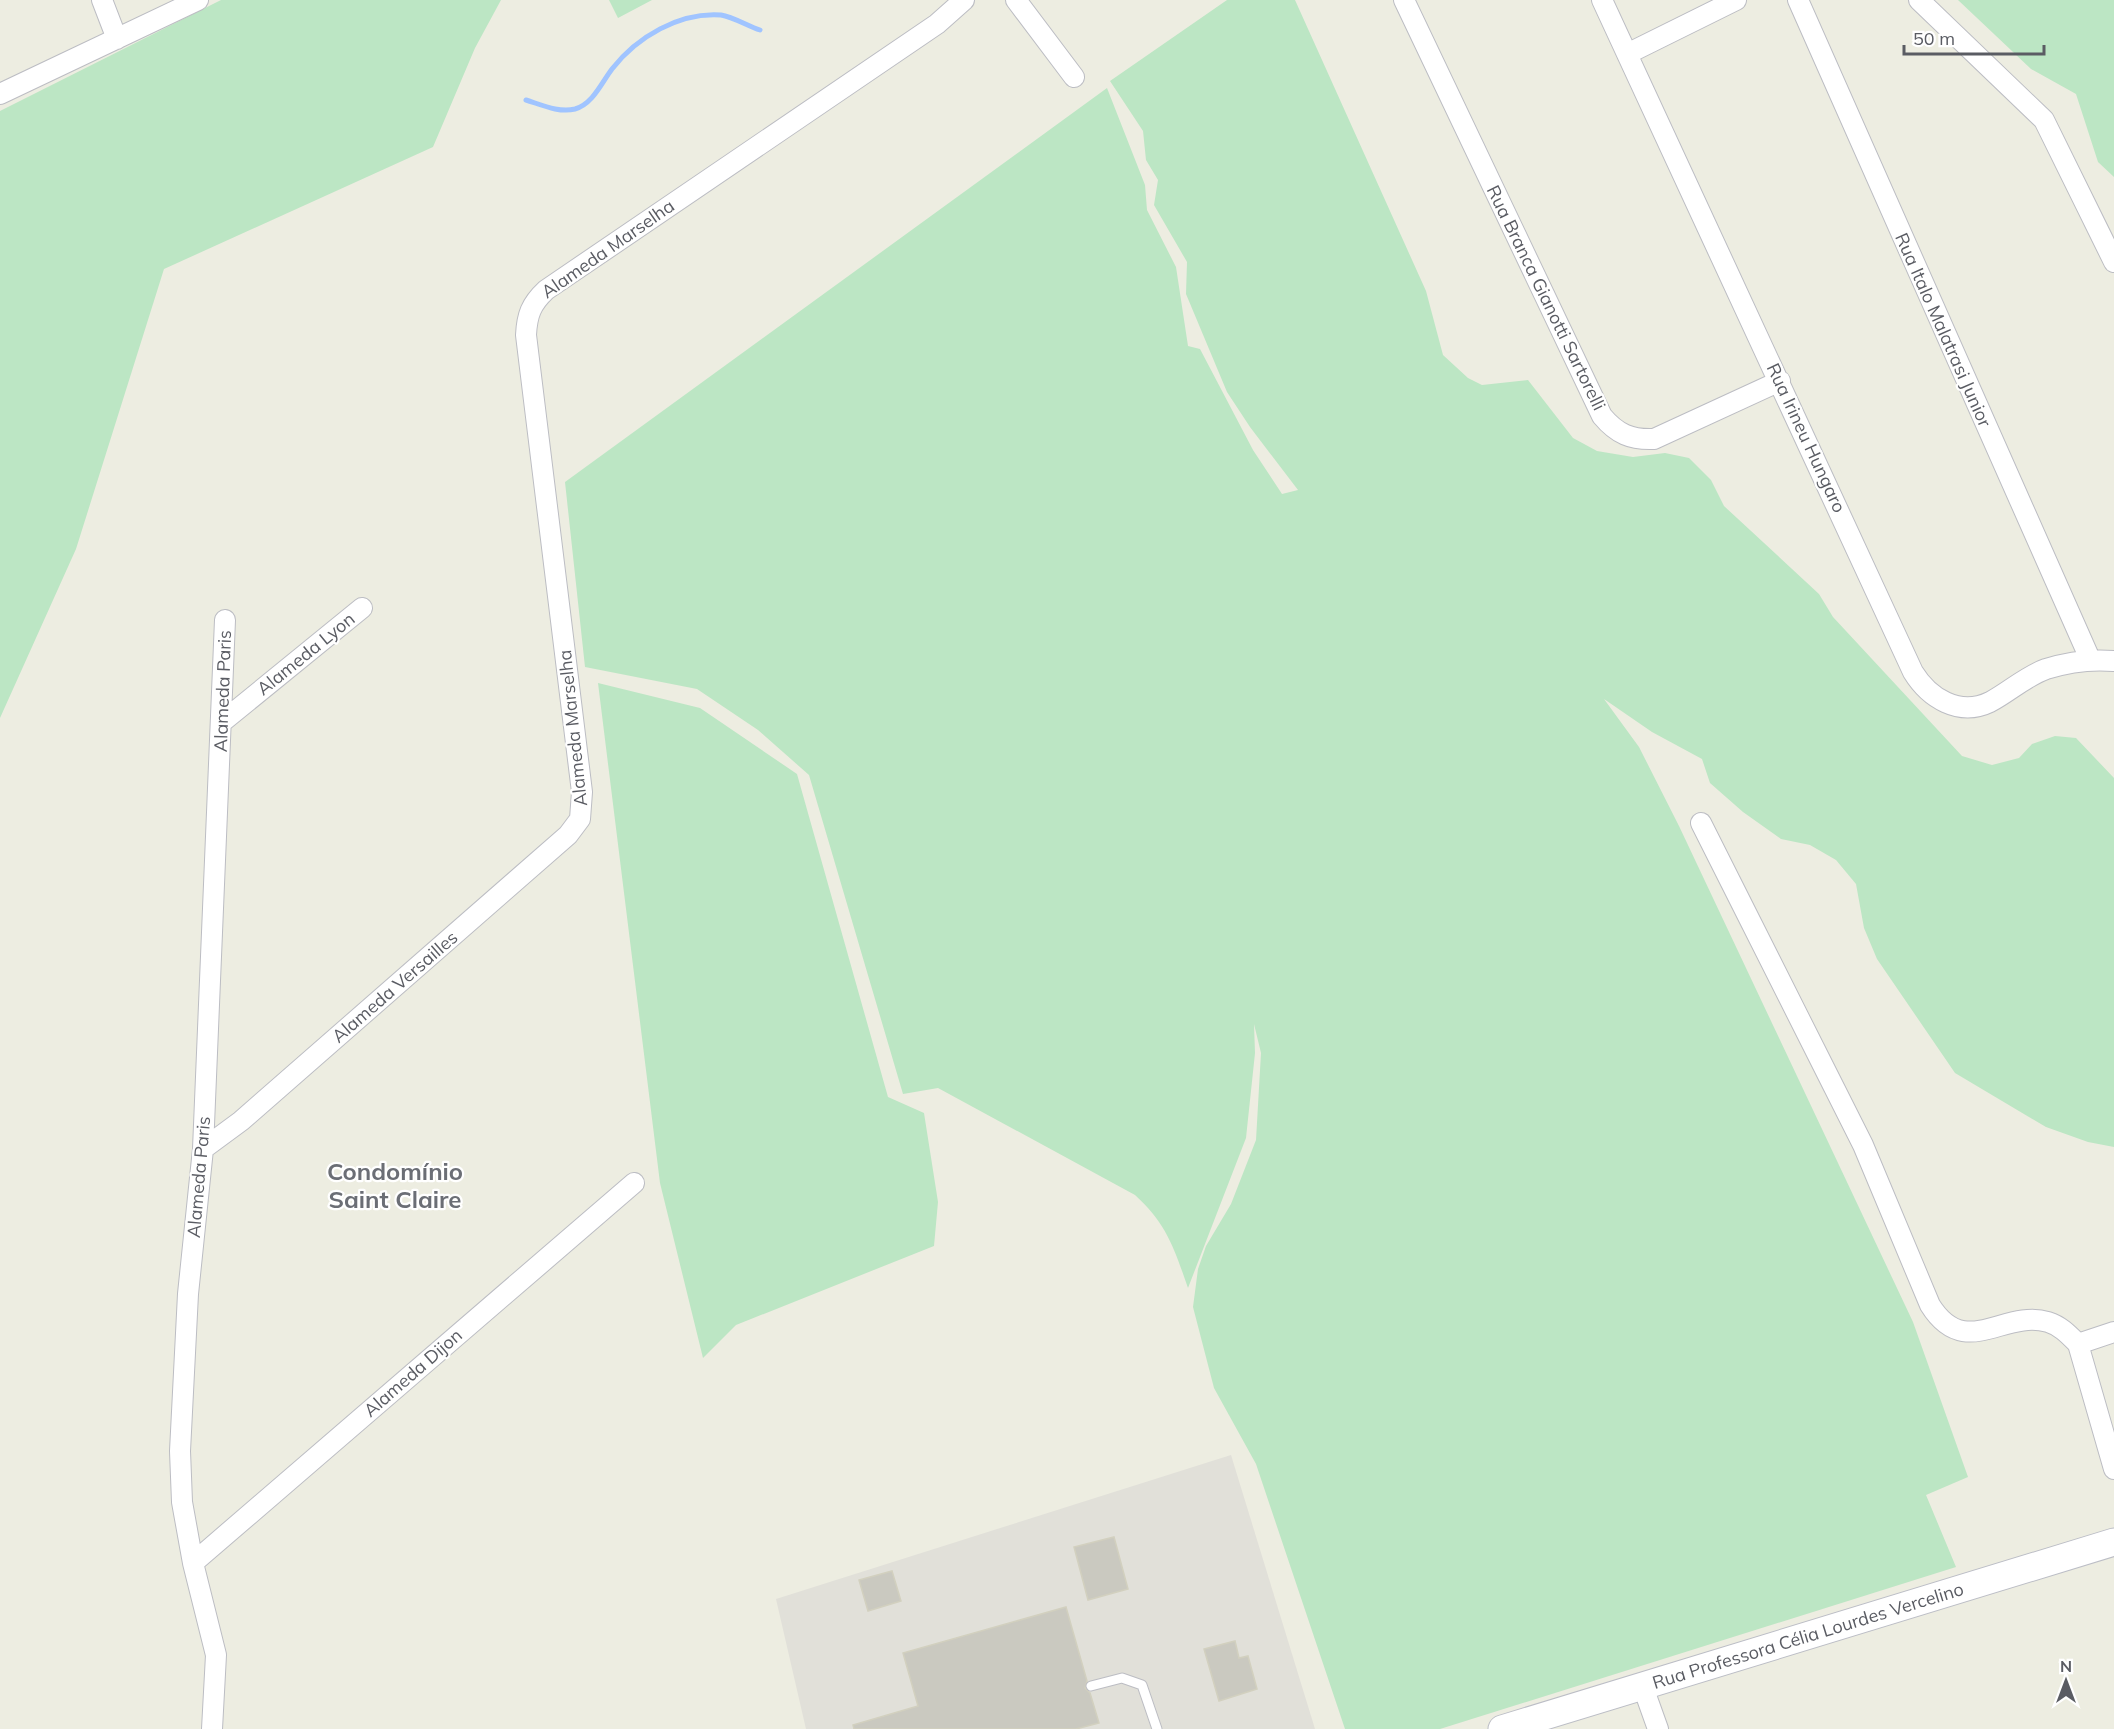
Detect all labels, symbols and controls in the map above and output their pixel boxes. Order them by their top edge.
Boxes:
scale bar [1904,18,2044,56]
text: 50 m [1913,27,1955,50]
street label: Rua Branca Gianotti Sartorelli [1482,181,1611,414]
street label: Alameda Marselha [537,194,679,303]
street label: Rua Italo Malatrasi Junior [1890,229,1997,431]
street label: Rua Irineu Hungaro [1762,359,1851,516]
street label: Alameda Lyon [252,607,359,700]
street label: Alameda Paris [209,630,236,752]
street label: Alameda Marselha [553,649,592,807]
street label: Alameda Versailles [327,926,462,1048]
street label: Alameda Paris [182,1115,215,1239]
district label: Condomínio Saint Claire [327,1156,463,1214]
street label: Alameda Dijon [359,1324,467,1422]
street label: Rua Professora Célia Lourdes Vercelino [1649,1577,1966,1694]
north arrow [2036,1651,2096,1711]
text: N [2060,1656,2072,1676]

